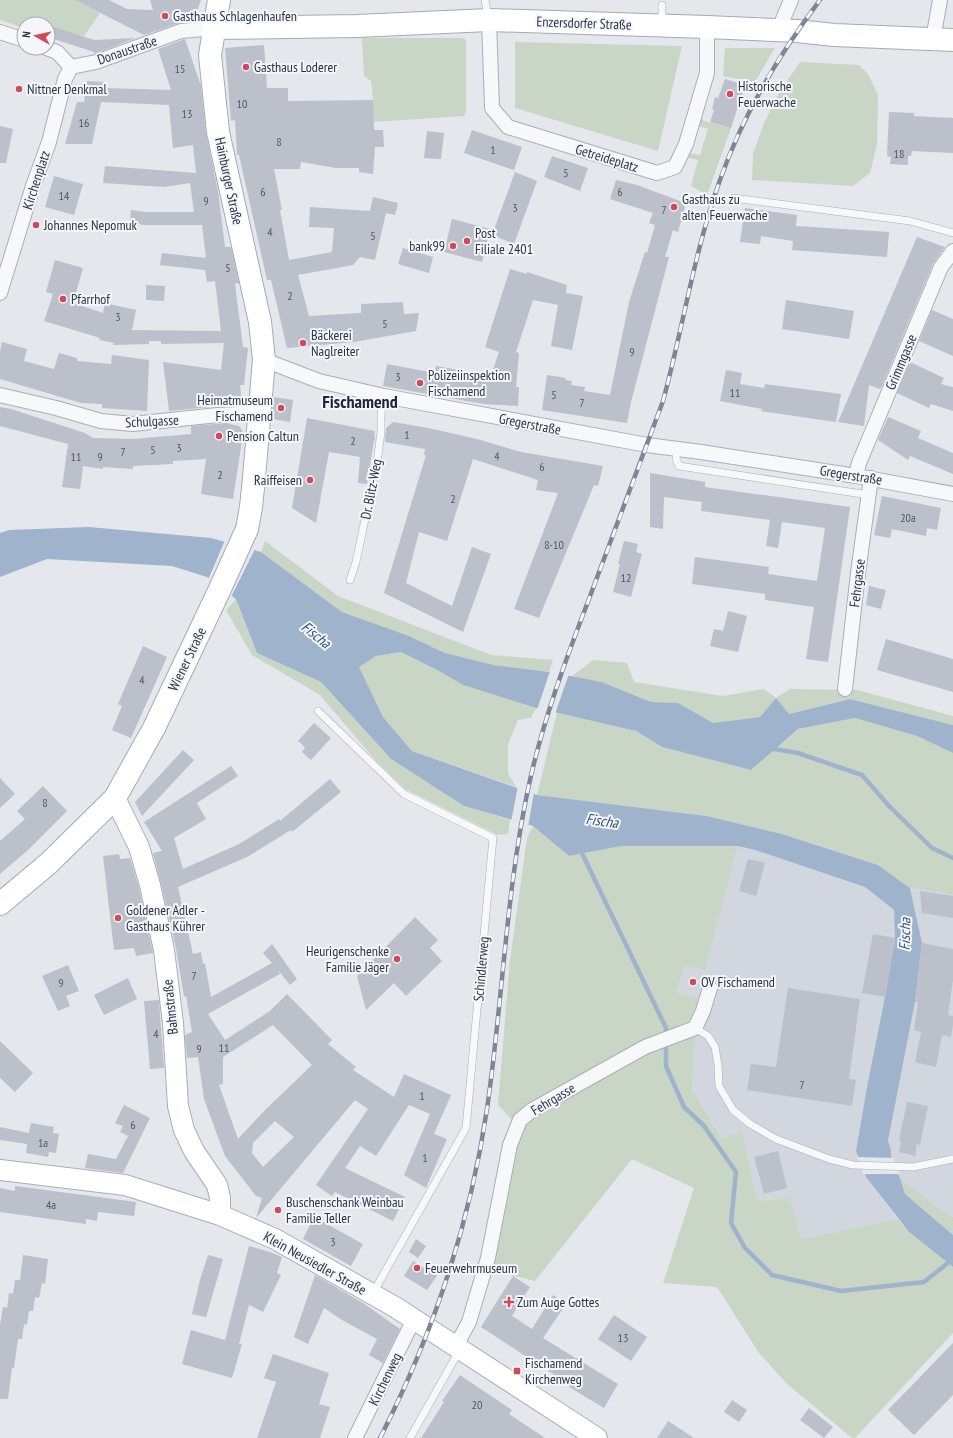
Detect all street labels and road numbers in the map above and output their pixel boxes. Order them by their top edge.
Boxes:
street label: Enzersdorfer Straße [536,12,632,34]
street label: Donaustraße [95,31,159,69]
street label: Hainburger Straße [211,136,247,227]
street label: Getreideplatz [573,140,641,176]
street label: Kirchenplatz [18,148,54,212]
street label: Grimmgasse [881,331,921,393]
street label: Gregerstraße [498,409,563,439]
street label: Schulgasse [125,411,179,431]
street label: Dr. Blitz-Weg [356,457,386,521]
street label: Gregerstraße [819,461,884,489]
street label: Fehrgasse [845,558,869,608]
street label: Wiener Straße [164,624,210,694]
street label: Schindlerweg [469,936,493,1002]
street label: Bahnstraße [158,978,182,1035]
street label: Fehrgasse [528,1079,579,1119]
street label: Klein Neusiedler Straße [260,1227,370,1299]
street label: Kirchenweg [364,1350,406,1408]

